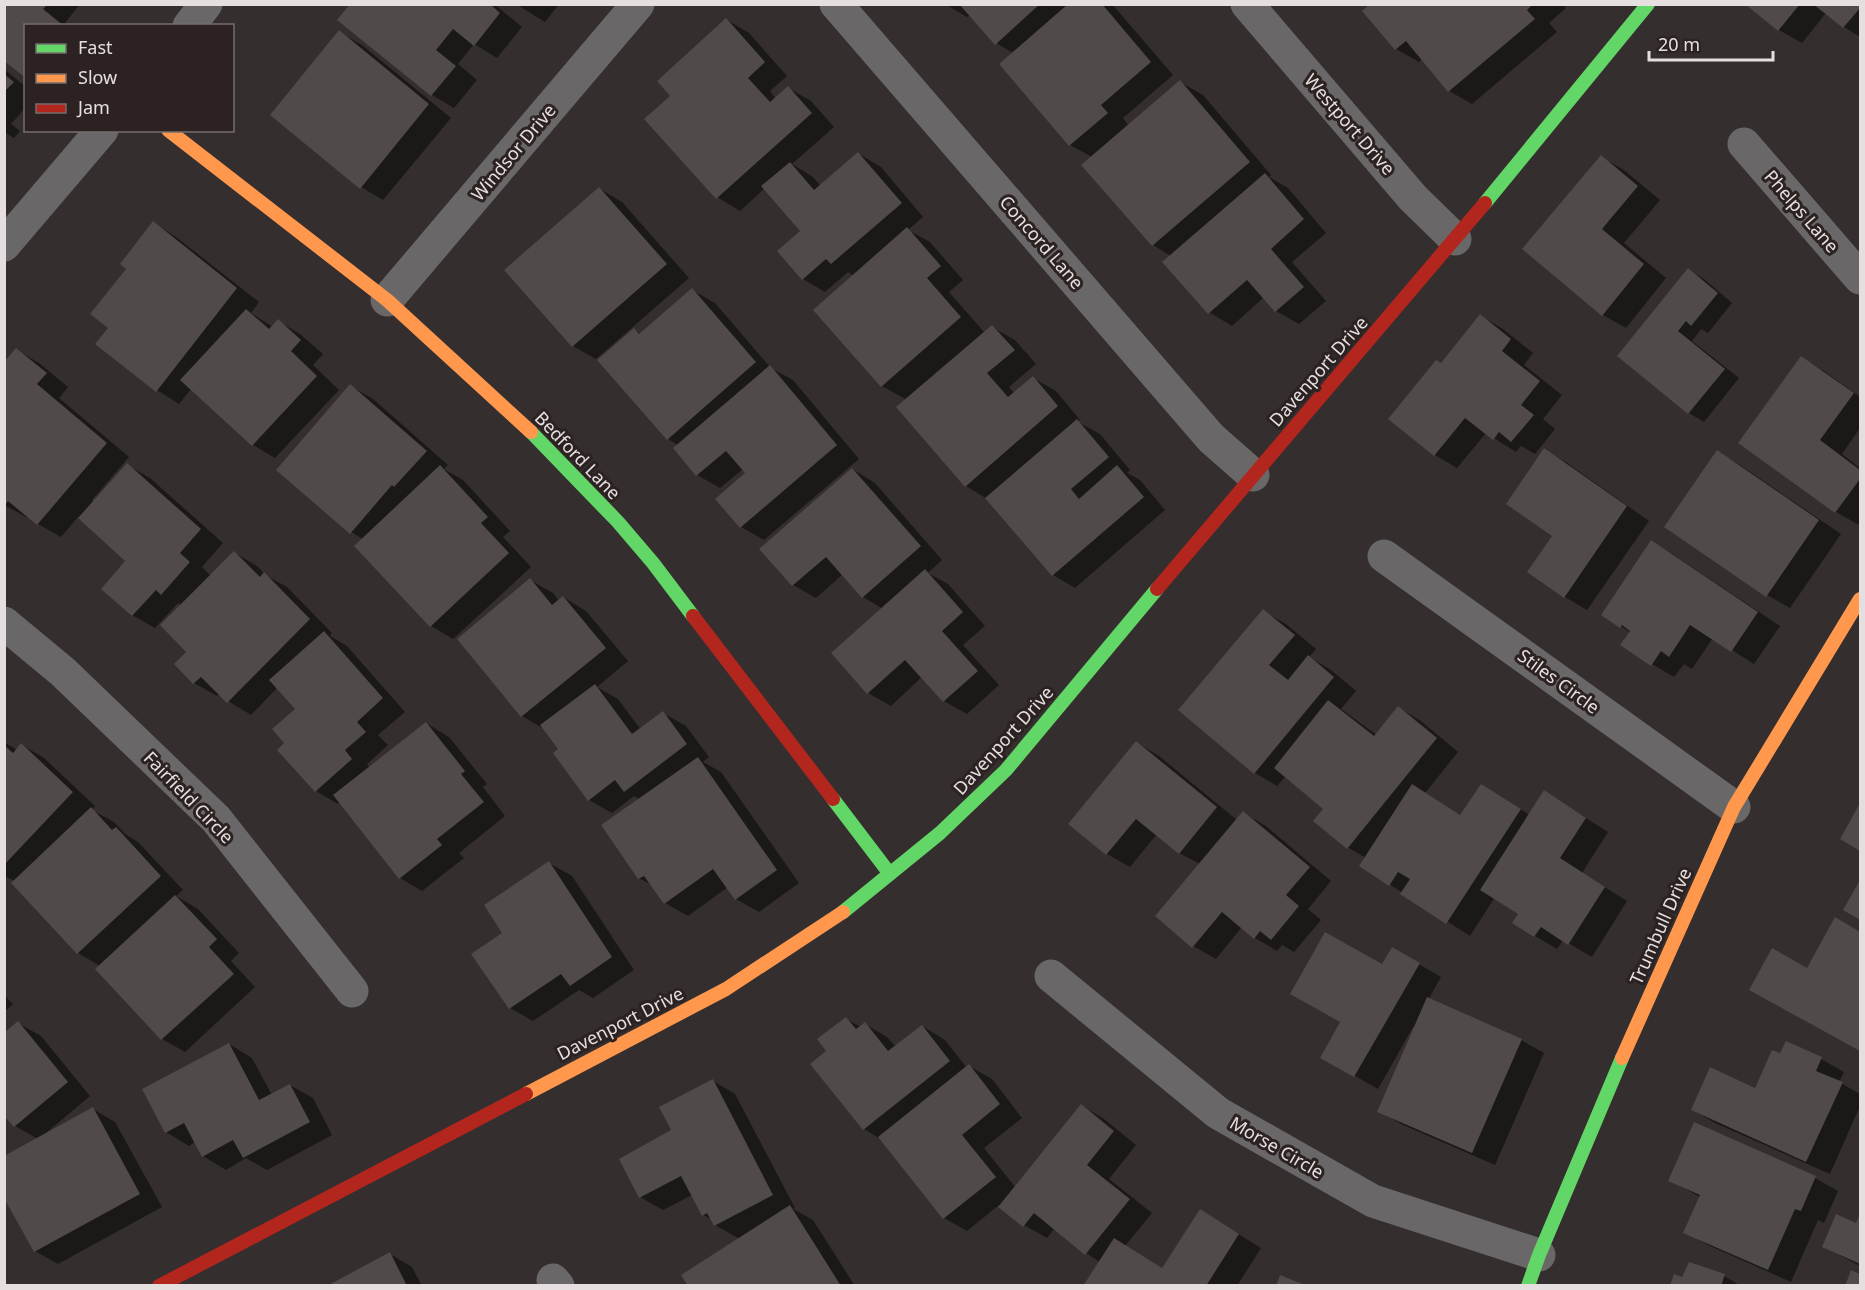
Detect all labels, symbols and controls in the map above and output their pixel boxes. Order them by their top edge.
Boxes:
legend [24,24,234,132]
scale bar [1649,24,1774,62]
text: 20 m [1658,32,1700,56]
text: Fast [78,35,113,59]
text: Slow [78,65,117,89]
street label: Westport Drive [1299,68,1401,180]
text: Jam [76,95,110,119]
street label: Windsor Drive [465,98,561,206]
street label: Phelps Lane [1759,165,1845,257]
street label: Concord Lane [995,190,1089,294]
street label: Davenport Drive [1263,311,1373,431]
street label: Bedford Lane [530,406,626,504]
street label: Stiles Circle [1513,643,1605,719]
street label: Davenport Drive [948,680,1058,800]
street label: Fairfield Circle [139,746,239,848]
street label: Trumbull Drive [1624,864,1696,988]
street label: Davenport Drive [553,981,687,1065]
street label: Morse Circle [1226,1110,1328,1184]

